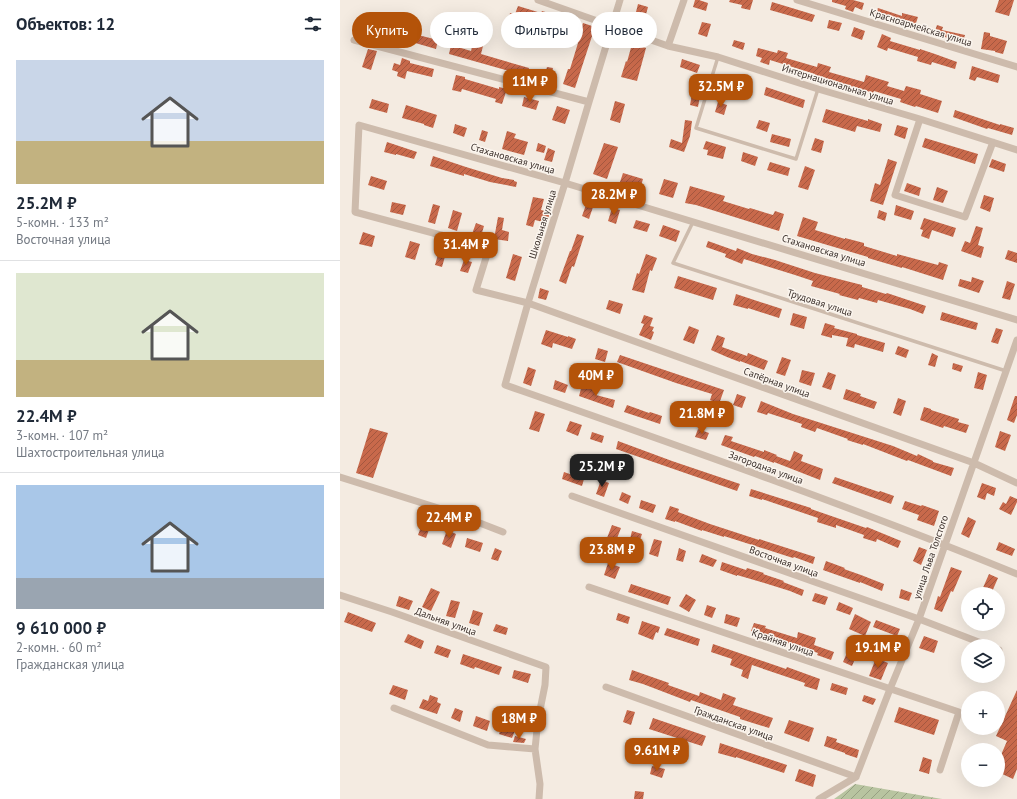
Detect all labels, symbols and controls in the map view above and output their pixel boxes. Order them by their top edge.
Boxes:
street label: Красноармейская улица [868,6,974,49]
chip: Купить [352,12,422,48]
chip: Снять [430,12,493,48]
chip: Фильтры [501,12,583,48]
chip: Новое [591,12,657,48]
text: Объектов: 12 [16,13,115,35]
icon: filters [302,13,324,35]
street label: Интернациональная улица [780,61,895,108]
pin: 11M ₽ [502,69,558,103]
text: 11M ₽ [512,73,548,90]
pin: 32.5M ₽ [684,74,758,108]
text: 32.5M ₽ [698,78,744,95]
icon: home [134,86,206,158]
street label: Стахановская улица [469,140,557,177]
pin: 28.2M ₽ [577,182,651,216]
text: 28.2M ₽ [591,186,637,203]
street label: Школьная улица [526,188,559,260]
text: 25.2M ₽ [16,192,77,214]
text: 5-комн. · 133 m² [16,214,109,231]
text: Восточная улица [16,231,111,248]
pin: 31.4M ₽ [429,232,503,266]
street label: Стахановская улица [780,232,867,269]
text: 31.4M ₽ [443,236,489,253]
street label: Трудовая улица [786,286,854,319]
icon: home [134,299,206,371]
pin: 40M ₽ [568,363,624,397]
street label: Сапёрная улица [742,364,812,401]
text: 40M ₽ [578,367,614,384]
pin: 21.8M ₽ [665,401,739,435]
text: 22.4M ₽ [16,405,77,427]
text: 21.8M ₽ [679,405,725,422]
text: 3-комн. · 107 m² [16,427,108,444]
text: Шахтостроительная улица [16,444,164,461]
street label: Загородная улица [727,448,805,487]
pin: 25.2M ₽ [565,454,639,488]
text: 25.2M ₽ [579,458,625,475]
pin: 22.4M ₽ [412,505,486,539]
text: 22.4M ₽ [426,509,472,526]
icon: home [134,511,206,583]
street label: улица Льва Толстого [910,513,951,601]
pin: 23.8M ₽ [575,537,649,571]
text: 23.8M ₽ [589,541,635,558]
street label: Восточная улица [747,543,820,580]
map controls [961,587,1005,787]
button: locate [961,587,1005,631]
street label: Дальняя улица [413,604,478,639]
text: 9 610 000 ₽ [16,617,106,639]
street label: Крайняя улица [750,626,816,659]
pin: 19.1M ₽ [841,635,915,669]
text: 2-комн. · 60 m² [16,639,102,656]
text: 19.1M ₽ [855,639,901,656]
button: layers [961,639,1005,683]
text: Гражданская улица [16,656,125,673]
button: + [961,691,1005,735]
street label: Гражданская улица [692,703,775,744]
pin: 18M ₽ [491,706,547,740]
text: 18M ₽ [501,710,537,727]
pin: 9.61M ₽ [620,738,694,772]
text: 9.61M ₽ [634,742,680,759]
button: − [961,743,1005,787]

